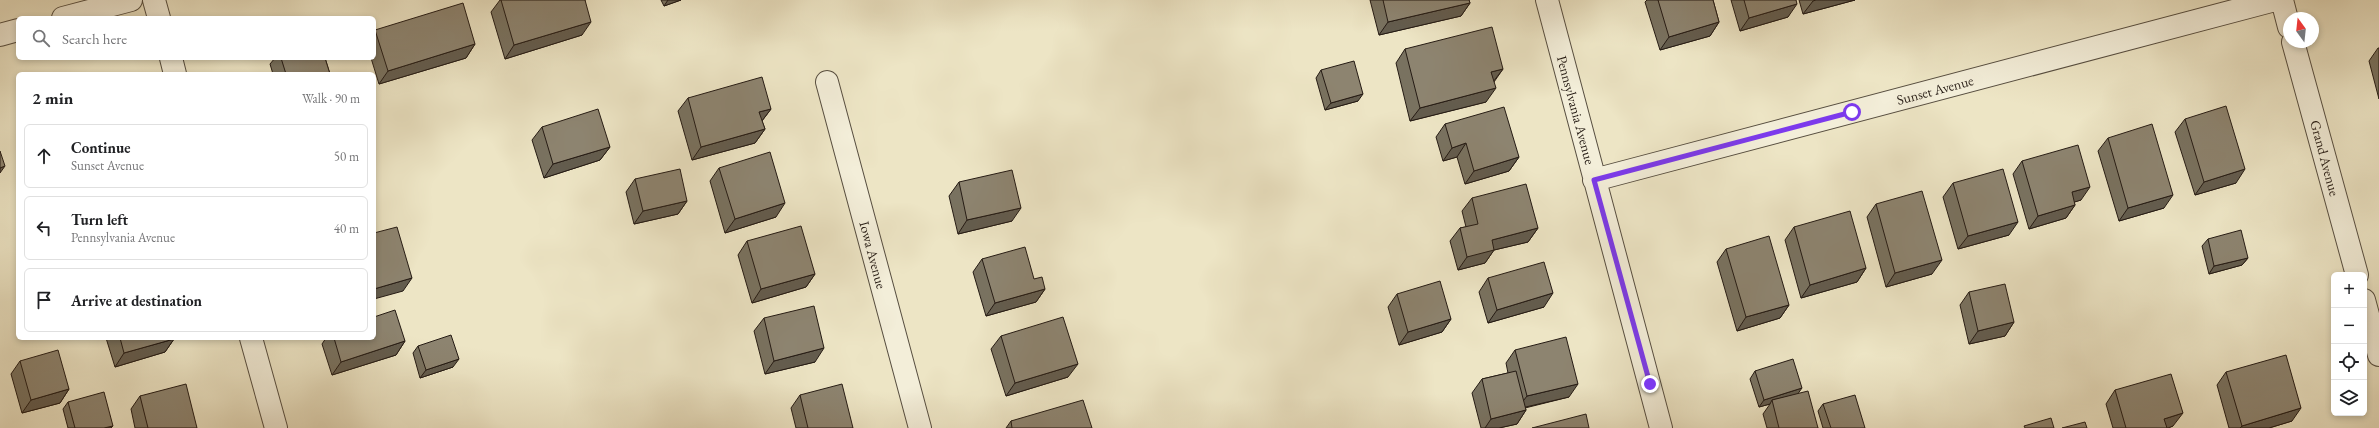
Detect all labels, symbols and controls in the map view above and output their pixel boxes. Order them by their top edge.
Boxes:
north arrow [2283,12,2319,48]
search box [16,16,376,60]
icon: search [30,27,52,49]
text: Search here [62,29,127,48]
street label: Pennsylvania Avenue [1553,54,1599,167]
street label: Sunset Avenue [1895,71,1976,109]
text: 2 min [32,87,73,109]
text: Walk · 90 m [302,90,360,107]
route start [1843,103,1861,121]
street label: Grand Avenue [2306,118,2344,198]
text: Continue [71,138,131,157]
icon: ahead [33,145,55,167]
text: 50 m [334,148,359,165]
text: Sunset Avenue [71,157,144,174]
text: Turn left [71,210,128,229]
icon: left [33,217,55,239]
street label: Iowa Avenue [855,219,891,291]
text: 40 m [334,220,359,237]
text: Pennsylvania Avenue [71,229,175,246]
map controls [2331,272,2367,416]
button: + [2331,272,2367,308]
icon: arrive [33,289,55,311]
text: Arrive at destination [71,291,202,310]
button: − [2331,308,2367,344]
button: locate [2331,344,2367,380]
route end [1641,375,1659,393]
button: layers [2331,380,2367,416]

